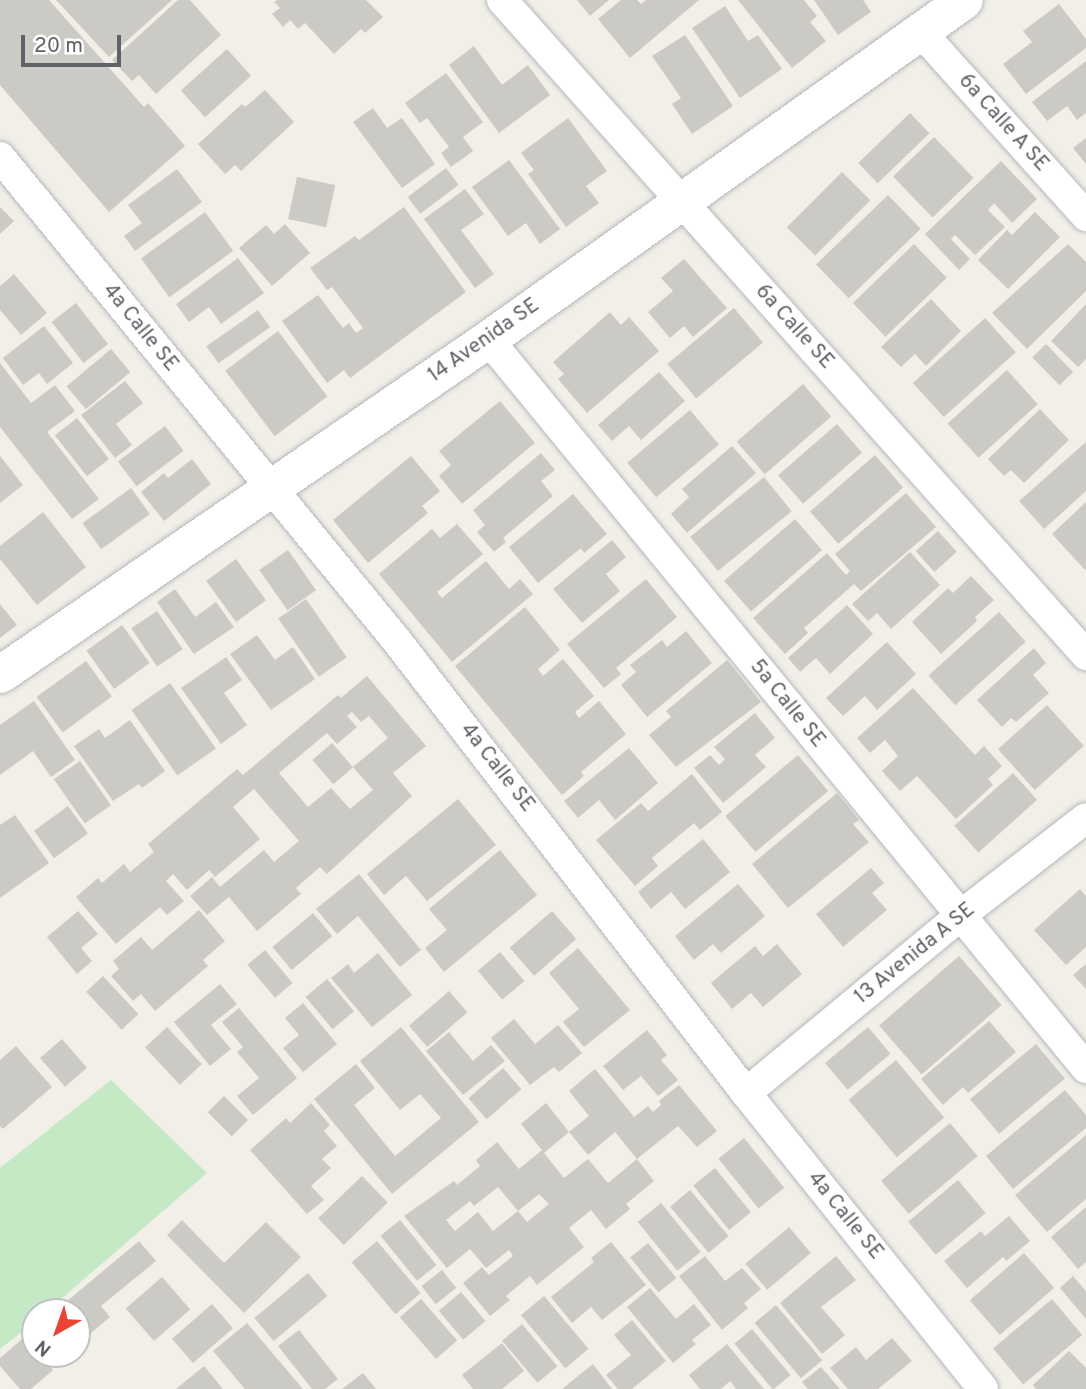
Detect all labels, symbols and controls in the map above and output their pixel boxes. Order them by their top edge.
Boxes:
scale bar [24,21,124,65]
text: 20 m [34,33,83,60]
street label: 6a Calle A SE [952,68,1054,178]
street label: 4a Calle SE [97,279,183,377]
street label: 6a Calle SE [749,279,839,375]
street label: 14 Avenida SE [423,293,545,389]
street label: 5a Calle SE [744,655,830,753]
street label: 4a Calle SE [454,718,540,818]
street label: 13 Avenida A SE [849,897,981,1011]
street label: 4a Calle SE [802,1167,888,1265]
north arrow [21,1298,91,1368]
text: N [31,1334,57,1361]

